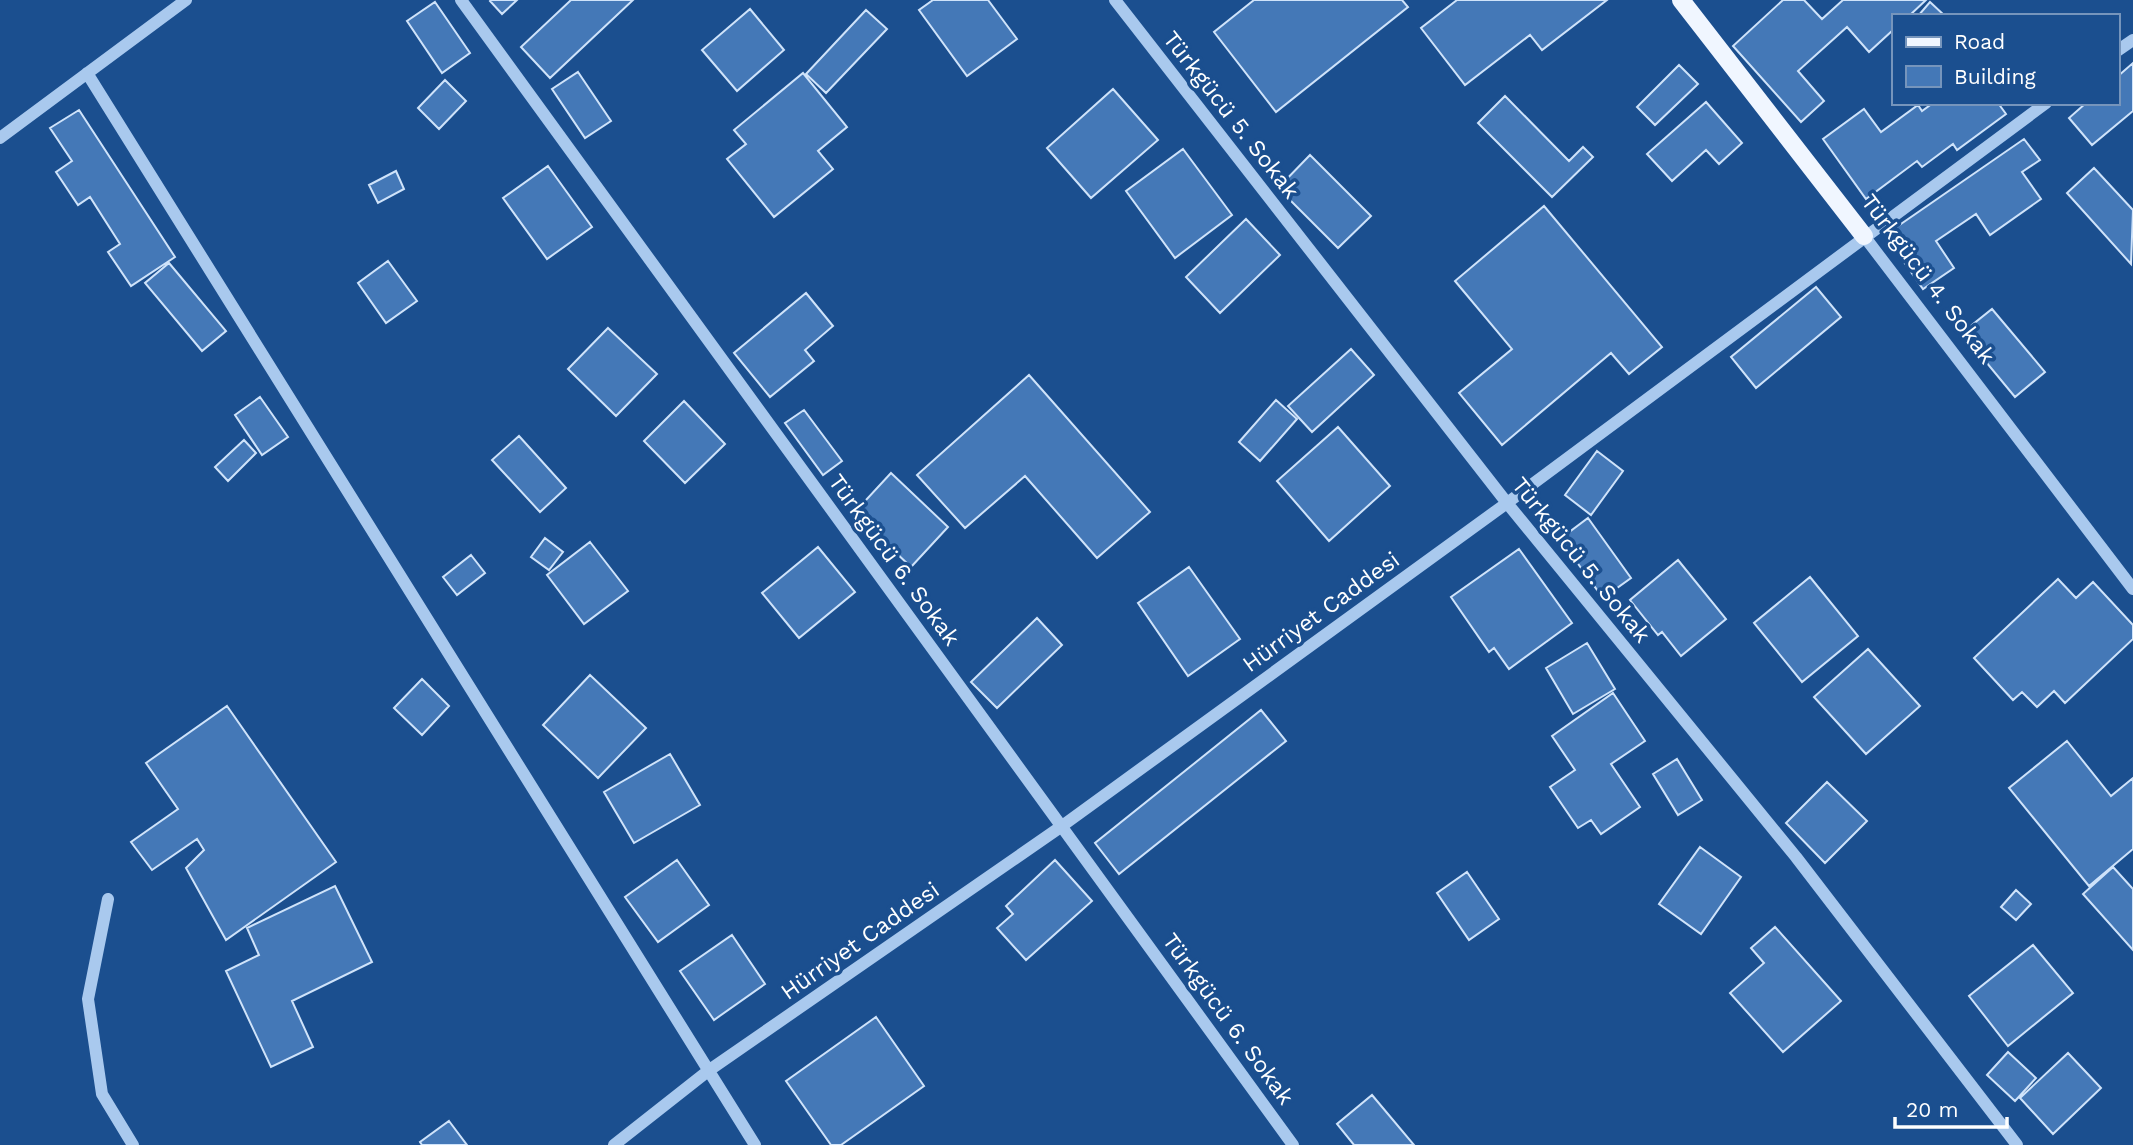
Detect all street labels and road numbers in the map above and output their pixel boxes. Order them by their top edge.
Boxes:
street label: Türkgücü 5. Sokak [1157,26,1305,204]
street label: Türkgücü 4. Sokak [1855,189,2001,369]
street label: Türkgücü 6. Sokak [823,469,965,651]
street label: Türkgücü 5. Sokak [1506,472,1656,648]
street label: Hürriyet Caddesi [1237,546,1405,678]
street label: Hürriyet Caddesi [776,876,944,1006]
street label: Türkgücü 6. Sokak [1157,928,1299,1110]

